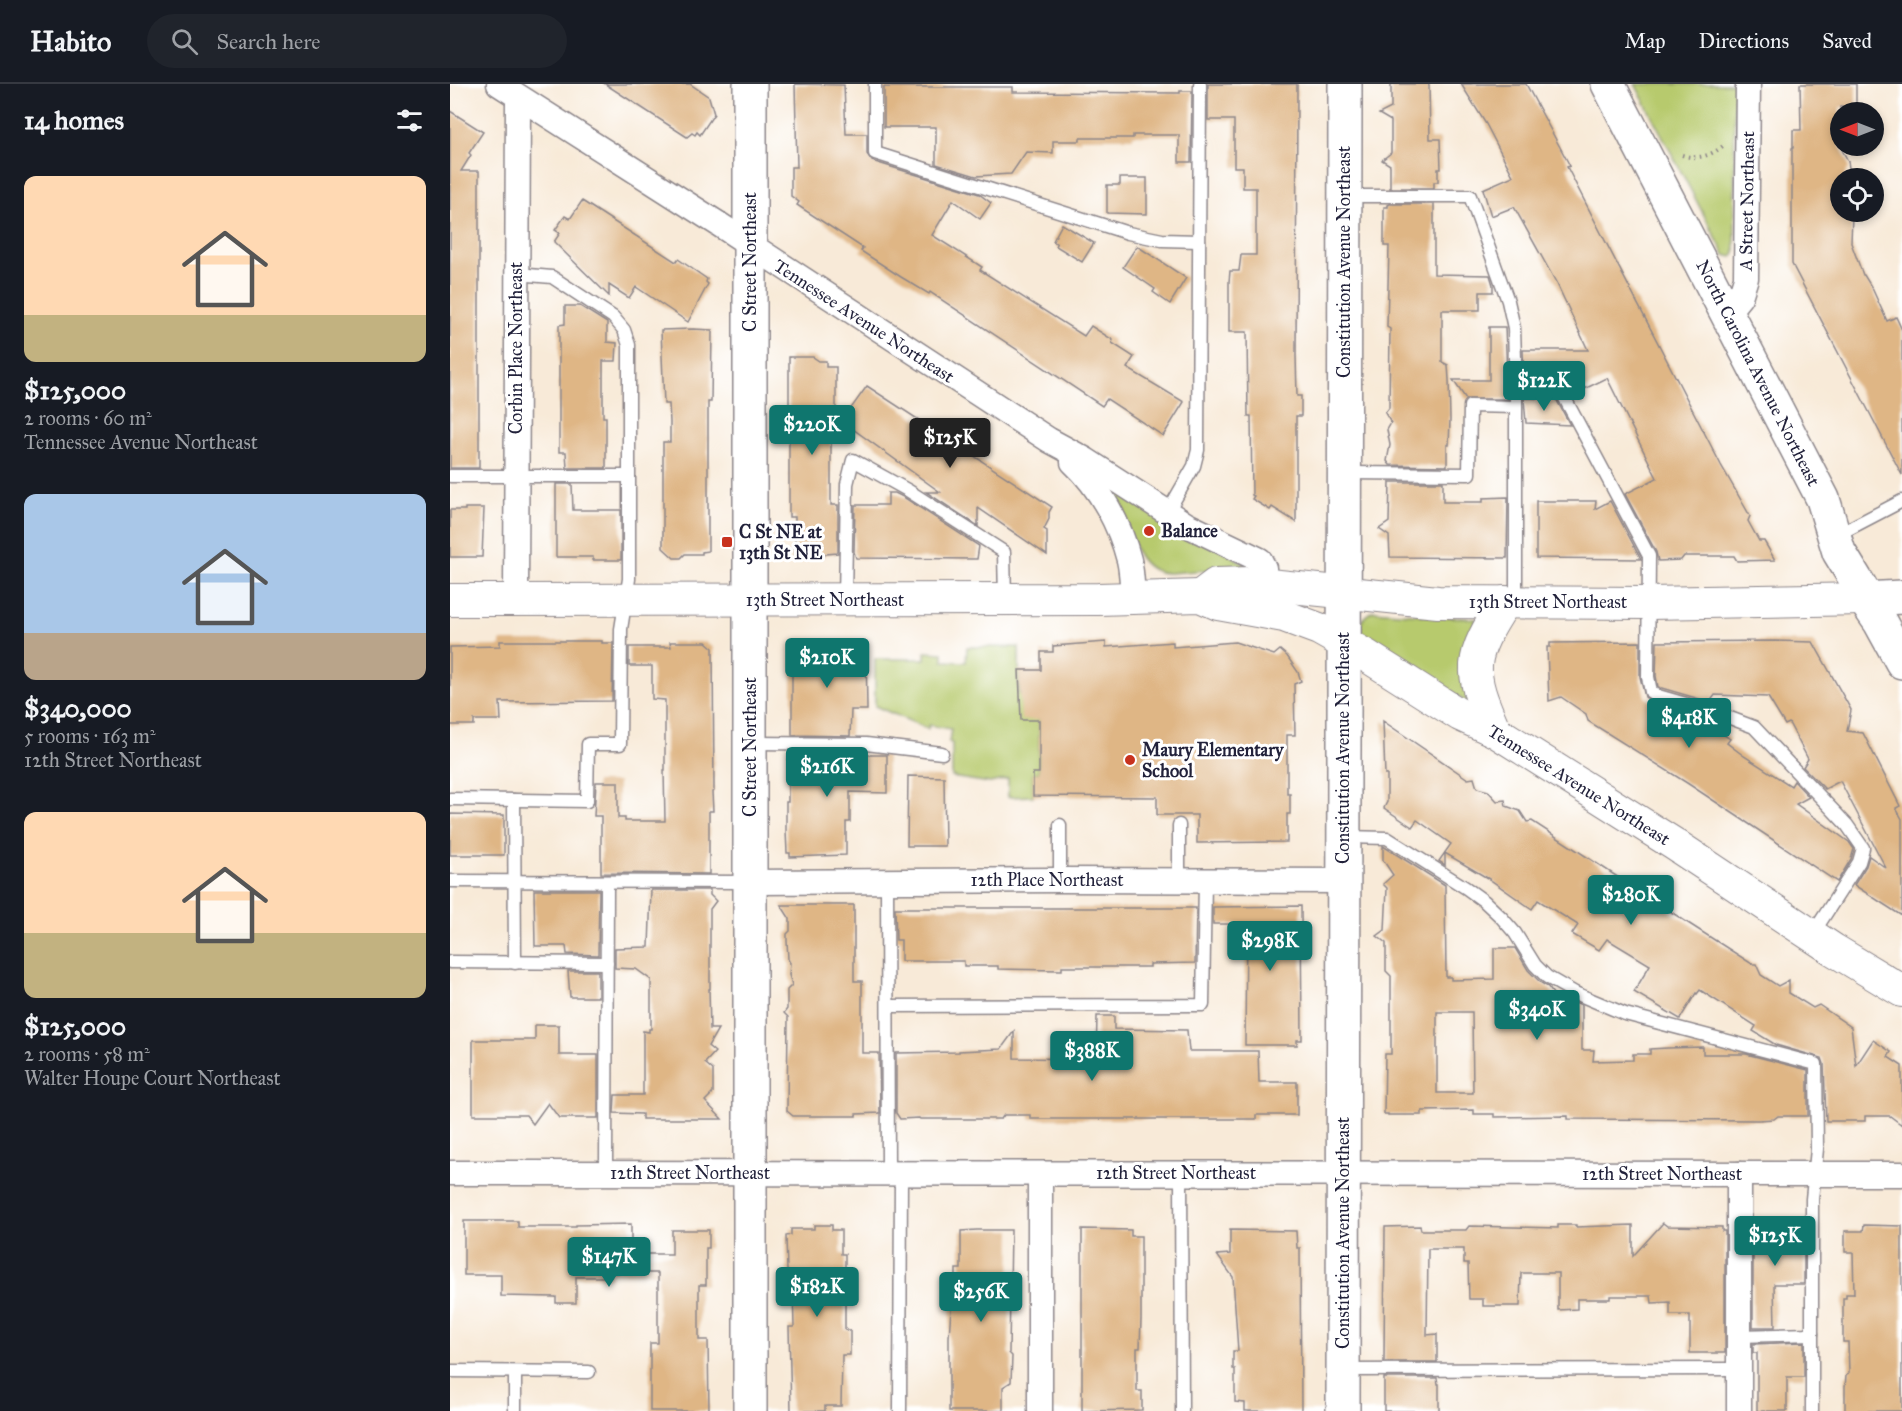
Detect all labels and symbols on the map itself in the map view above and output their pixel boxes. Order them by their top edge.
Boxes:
north arrow [1830,102,1884,156]
street label: A Street Northeast [1735,130,1759,272]
street label: Constitution Avenue Northeast [1333,145,1355,378]
street label: C Street Northeast [739,191,761,332]
street label: Tennessee Avenue Northeast [770,254,959,388]
street label: North Carolina Avenue Northeast [1691,256,1825,490]
street label: Corbin Place Northeast [505,261,527,434]
pin: $122K [1502,361,1586,412]
pin: $220K [770,405,854,456]
pin: $125K [908,418,992,469]
place label: Balance [1161,520,1218,542]
place label: C St NE at 13th St NE [739,521,822,565]
marker: Balance [1142,524,1156,538]
marker: C St NE at 13th St NE [720,535,734,549]
street label: 13th Street Northeast [746,589,905,611]
street label: 13th Street Northeast [1469,591,1628,613]
street label: Constitution Avenue Northeast [1332,631,1354,864]
pin: $210K [785,638,869,689]
street label: C Street Northeast [739,676,761,817]
pin: $418K [1647,698,1731,749]
street label: Tennessee Avenue Northeast [1484,720,1675,850]
place label: Maury Elementary School [1142,739,1285,782]
pin: $216K [785,747,869,798]
marker: Maury Elementary School [1123,753,1137,767]
street label: 12th Place Northeast [970,869,1124,891]
pin: $280K [1589,875,1673,926]
pin: $298K [1228,921,1312,972]
pin: $340K [1495,990,1579,1041]
pin: $388K [1050,1031,1134,1082]
street label: Constitution Avenue Northeast [1332,1116,1354,1349]
street label: 12th Street Northeast [610,1162,771,1184]
street label: 12th Street Northeast [1096,1162,1257,1184]
street label: 12th Street Northeast [1582,1163,1743,1185]
pin: $125K [1733,1216,1817,1267]
pin: $147K [567,1237,651,1288]
pin: $182K [775,1267,859,1318]
pin: $256K [939,1272,1023,1323]

